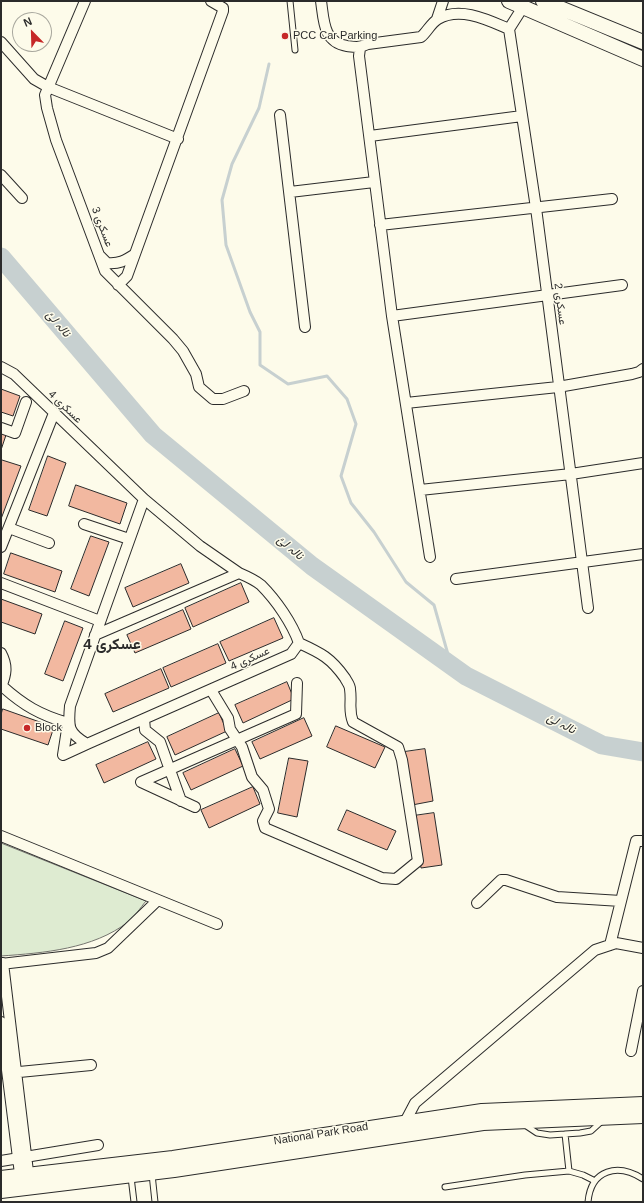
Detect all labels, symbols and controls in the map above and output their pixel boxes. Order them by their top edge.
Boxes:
north arrow [12,12,52,52]
text: N [22,15,34,29]
place label: PCC Car Parking [293,29,377,43]
marker: PCC Car Parking [280,31,290,41]
street label: عسکری 3 [88,205,116,249]
street label: عسکری 2 [551,282,569,326]
water label: نالہ لئ [43,308,73,340]
street label: عسکری 4 [45,388,85,426]
water label: نالہ لئ [274,533,306,563]
district label: عسکری 4 [83,636,141,654]
street label: عسکری 4 [228,644,272,674]
water label: نالہ لئ [544,711,578,737]
place label: Block [35,721,62,735]
marker: Block [22,723,32,733]
street label: National Park Road [273,1120,369,1148]

